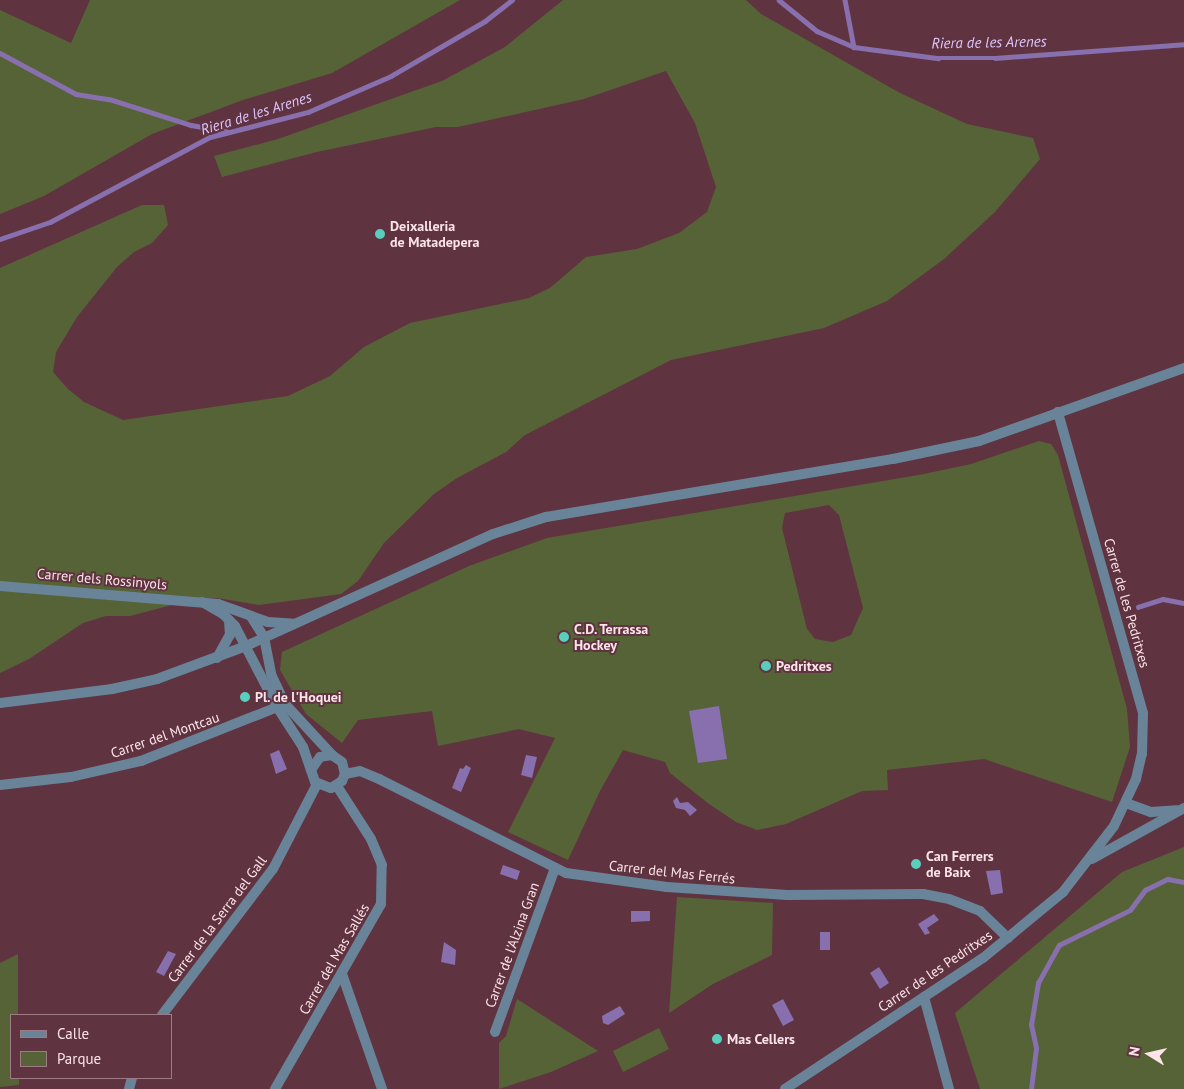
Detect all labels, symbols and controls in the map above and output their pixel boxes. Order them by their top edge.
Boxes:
water label: Riera de les Arenes [931,32,1047,52]
water label: Riera de les Arenes [198,87,314,139]
place label: Deixalleria de Matadepera [390,218,479,250]
marker: Deixalleria de Matadepera [374,228,386,240]
street label: Carrer de les Pedritxes [1100,536,1154,670]
street label: Carrer dels Rossinyols [36,565,168,593]
place label: C.D. Terrassa Hockey [574,621,650,654]
marker: C.D. Terrassa Hockey [558,631,570,643]
place label: Pedritxes [776,658,832,674]
marker: Pedritxes [760,660,772,672]
place label: Pl. de l'Hoquei [255,689,343,705]
marker: Pl. de l'Hoquei [239,691,251,703]
street label: Carrer del Montcau [108,709,222,761]
place label: Can Ferrers de Baix [926,848,994,880]
street label: Carrer de la Serra del Gall [164,852,270,986]
street label: Carrer del Mas Ferrés [608,857,736,887]
marker: Can Ferrers de Baix [910,858,922,870]
street label: Carrer de l'Alzina Gran [481,880,543,1010]
street label: Carrer del Mas Sallés [295,900,373,1018]
street label: Carrer de les Pedritxes [875,927,995,1015]
legend [10,1014,172,1079]
text: Calle [57,1024,89,1043]
north arrow [1124,1029,1174,1079]
place label: Mas Cellers [727,1031,795,1047]
marker: Mas Cellers [711,1033,723,1045]
text: N [1125,1045,1144,1057]
text: Parque [57,1049,101,1068]

